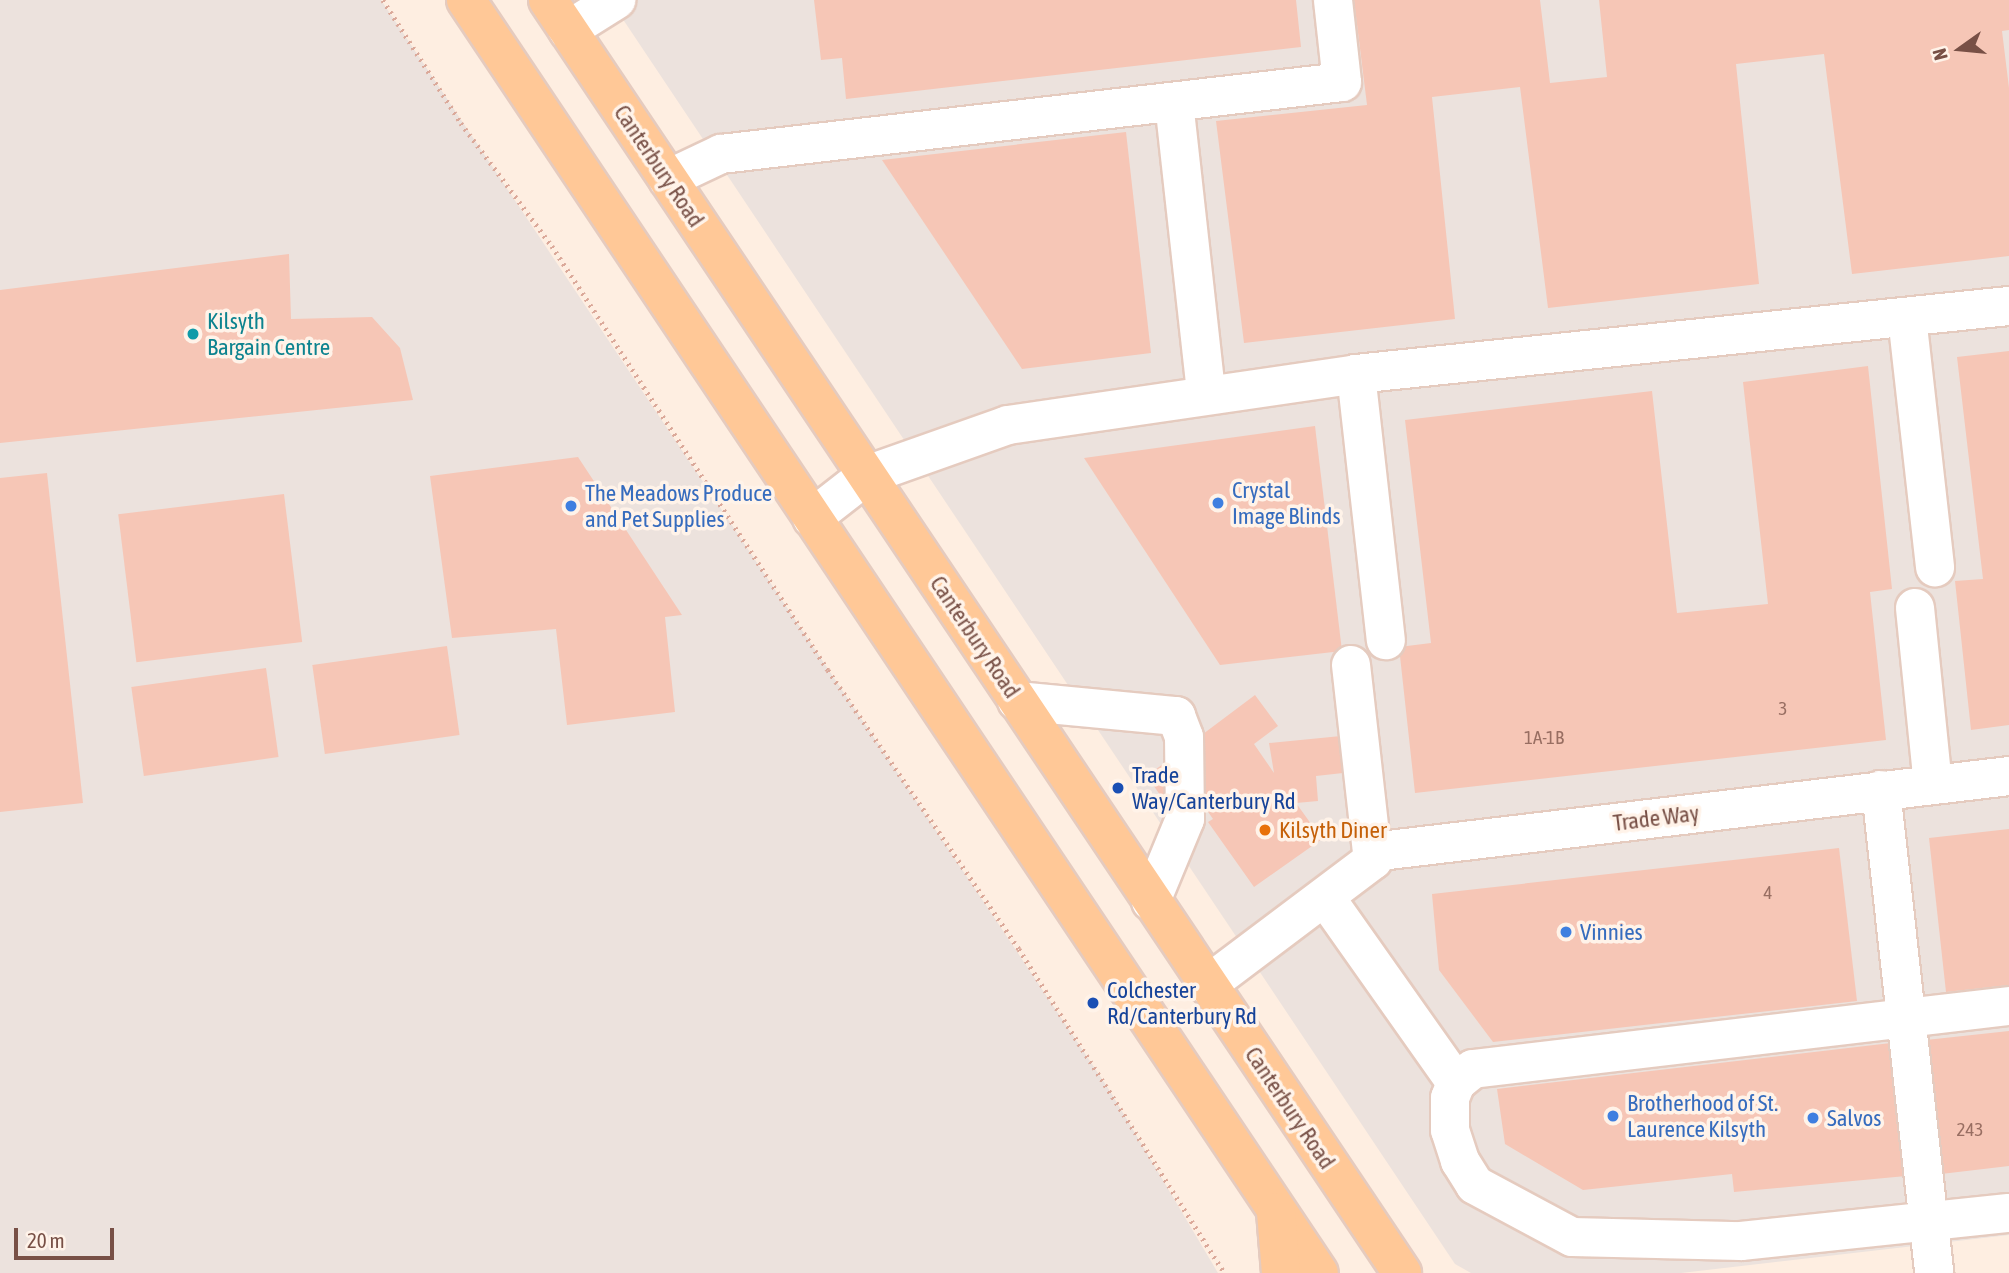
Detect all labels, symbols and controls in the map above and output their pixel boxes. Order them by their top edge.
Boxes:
north arrow [1925,14,1995,84]
text: N [1928,46,1952,63]
street label: Canterbury Road [608,100,710,232]
place label: Kilsyth Bargain Centre [207,307,330,361]
marker: Kilsyth Bargain Centre [185,326,201,342]
place label: Crystal Image Blinds [1232,476,1341,530]
place label: The Meadows Produce and Pet Supplies [585,479,772,533]
marker: Crystal Image Blinds [1210,495,1226,511]
marker: The Meadows Produce and Pet Supplies [563,498,579,514]
street label: Canterbury Road [924,571,1026,703]
house number: 3 [1779,698,1787,720]
house number: 1A-1B [1524,727,1564,749]
place label: Trade Way/Canterbury Rd [1132,761,1296,815]
marker: Trade Way/Canterbury Rd [1110,780,1126,796]
street label: Trade Way [1611,799,1701,837]
place label: Kilsyth Diner [1279,816,1387,844]
marker: Kilsyth Diner [1257,822,1273,838]
house number: 4 [1764,882,1772,904]
place label: Vinnies [1580,918,1643,946]
marker: Vinnies [1558,924,1574,940]
place label: Colchester Rd/Canterbury Rd [1107,976,1257,1030]
marker: Colchester Rd/Canterbury Rd [1085,995,1101,1011]
street label: Canterbury Road [1239,1042,1341,1174]
place label: Brotherhood of St. Laurence Kilsyth [1627,1089,1778,1143]
place label: Salvos [1827,1104,1881,1132]
marker: Brotherhood of St. Laurence Kilsyth [1605,1108,1621,1124]
marker: Salvos [1805,1110,1821,1126]
house number: 243 [1957,1119,1983,1141]
scale bar [18,1214,117,1258]
text: 20 m [27,1228,65,1252]

